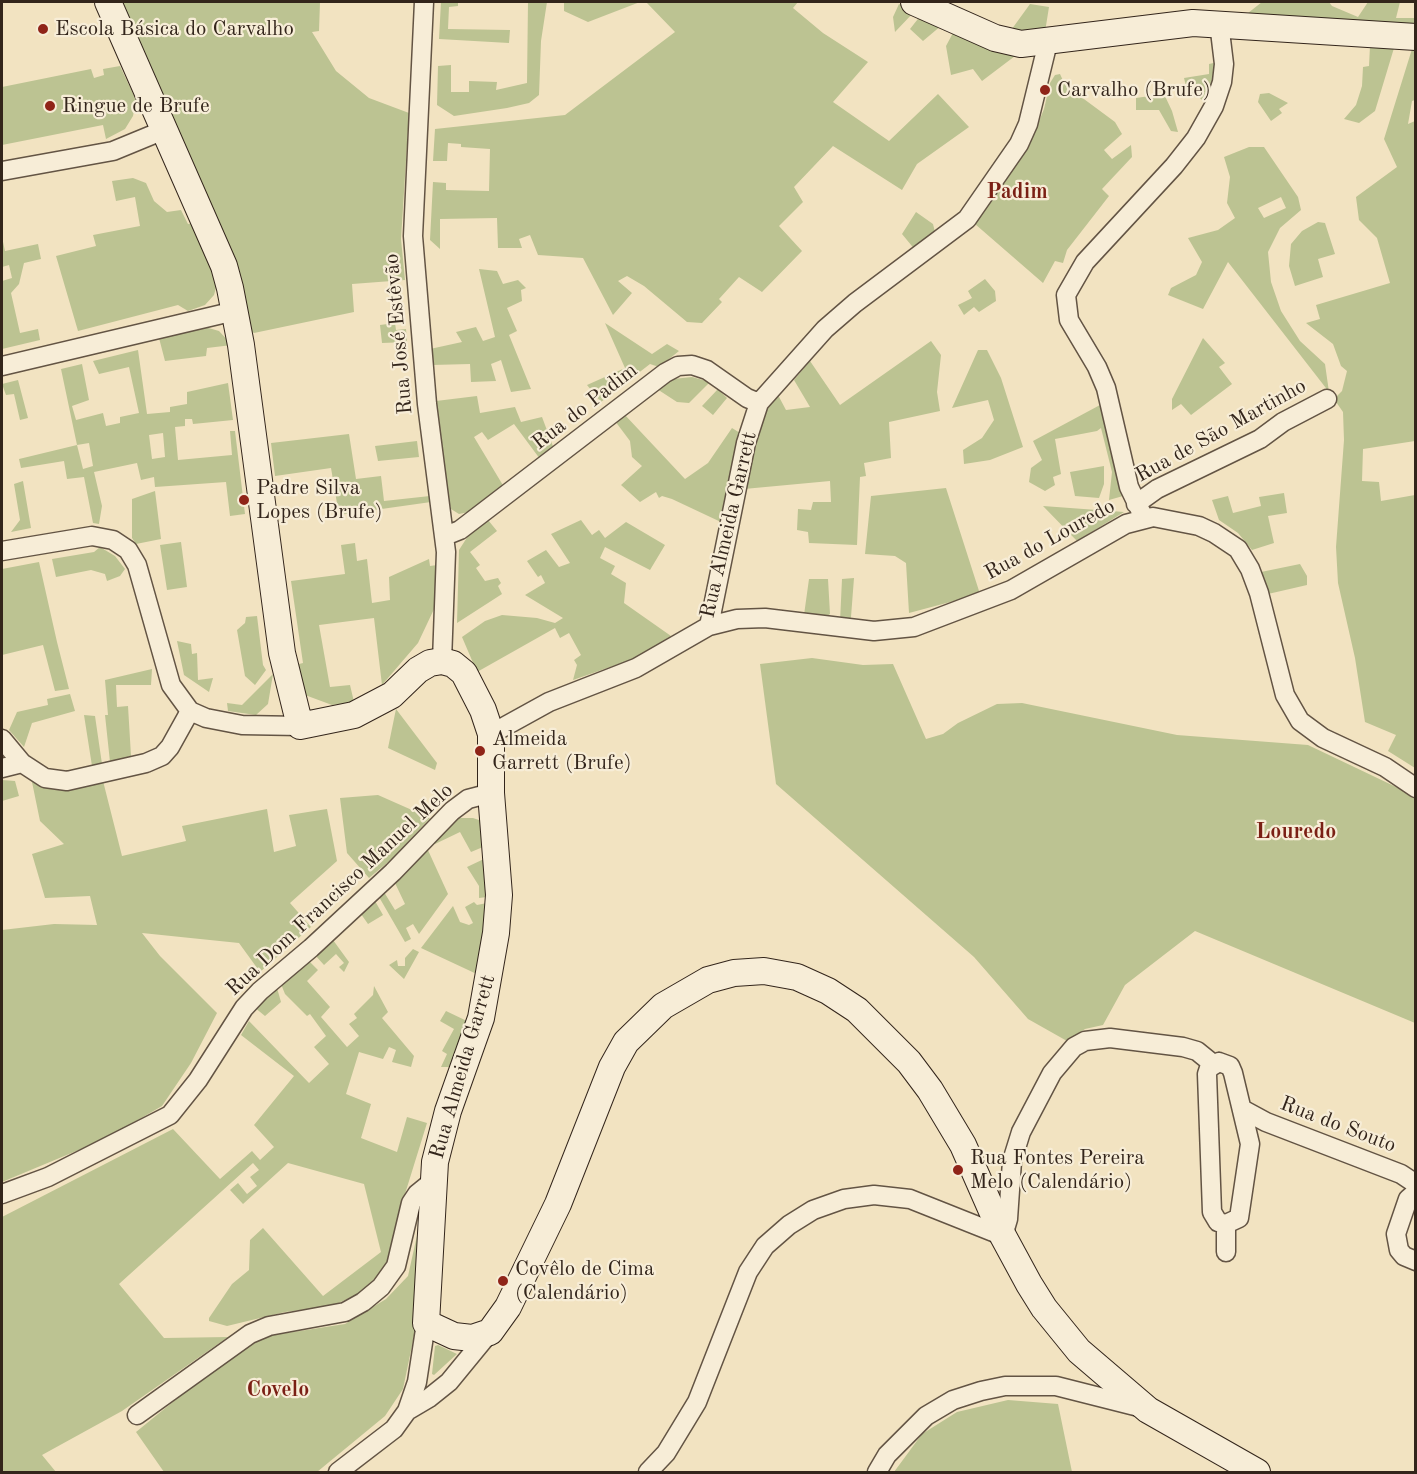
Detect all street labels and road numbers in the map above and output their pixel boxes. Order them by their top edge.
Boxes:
street label: Rua José Estêvão [379,252,419,416]
street label: Rua do Padim [527,358,643,456]
street label: Rua de São Martinho [1131,374,1311,488]
street label: Rua Almeida Garrett [695,429,763,621]
street label: Rua do Louredo [980,494,1120,586]
street label: Rua Dom Francisco Manuel Melo [221,778,459,1002]
street label: Rua Almeida Garrett [425,972,501,1162]
street label: Rua do Souto [1276,1091,1400,1159]

